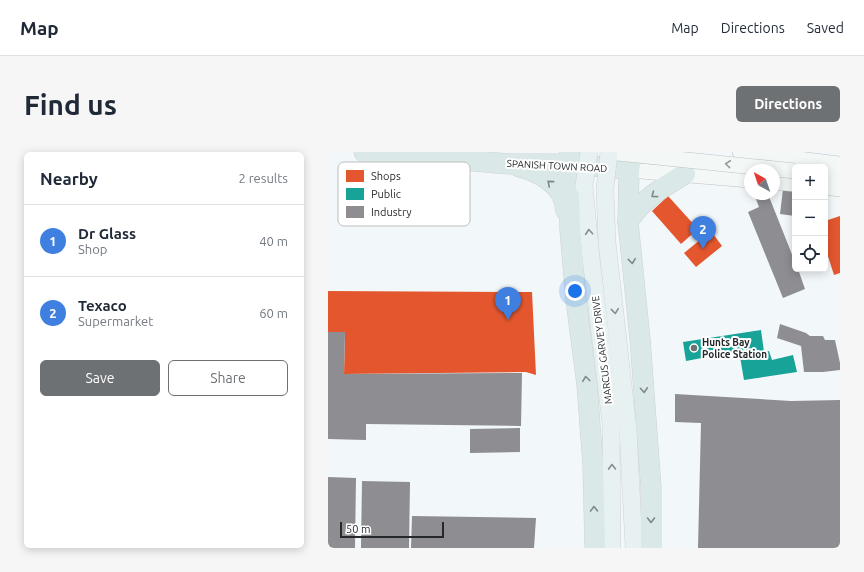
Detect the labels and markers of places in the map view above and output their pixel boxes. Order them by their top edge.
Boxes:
pin: 2 [690,216,716,249]
pin: 1 [495,287,521,320]
place label: Hunts Bay Police Station [702,337,767,360]
marker: Hunts Bay Police Station [689,343,699,353]

